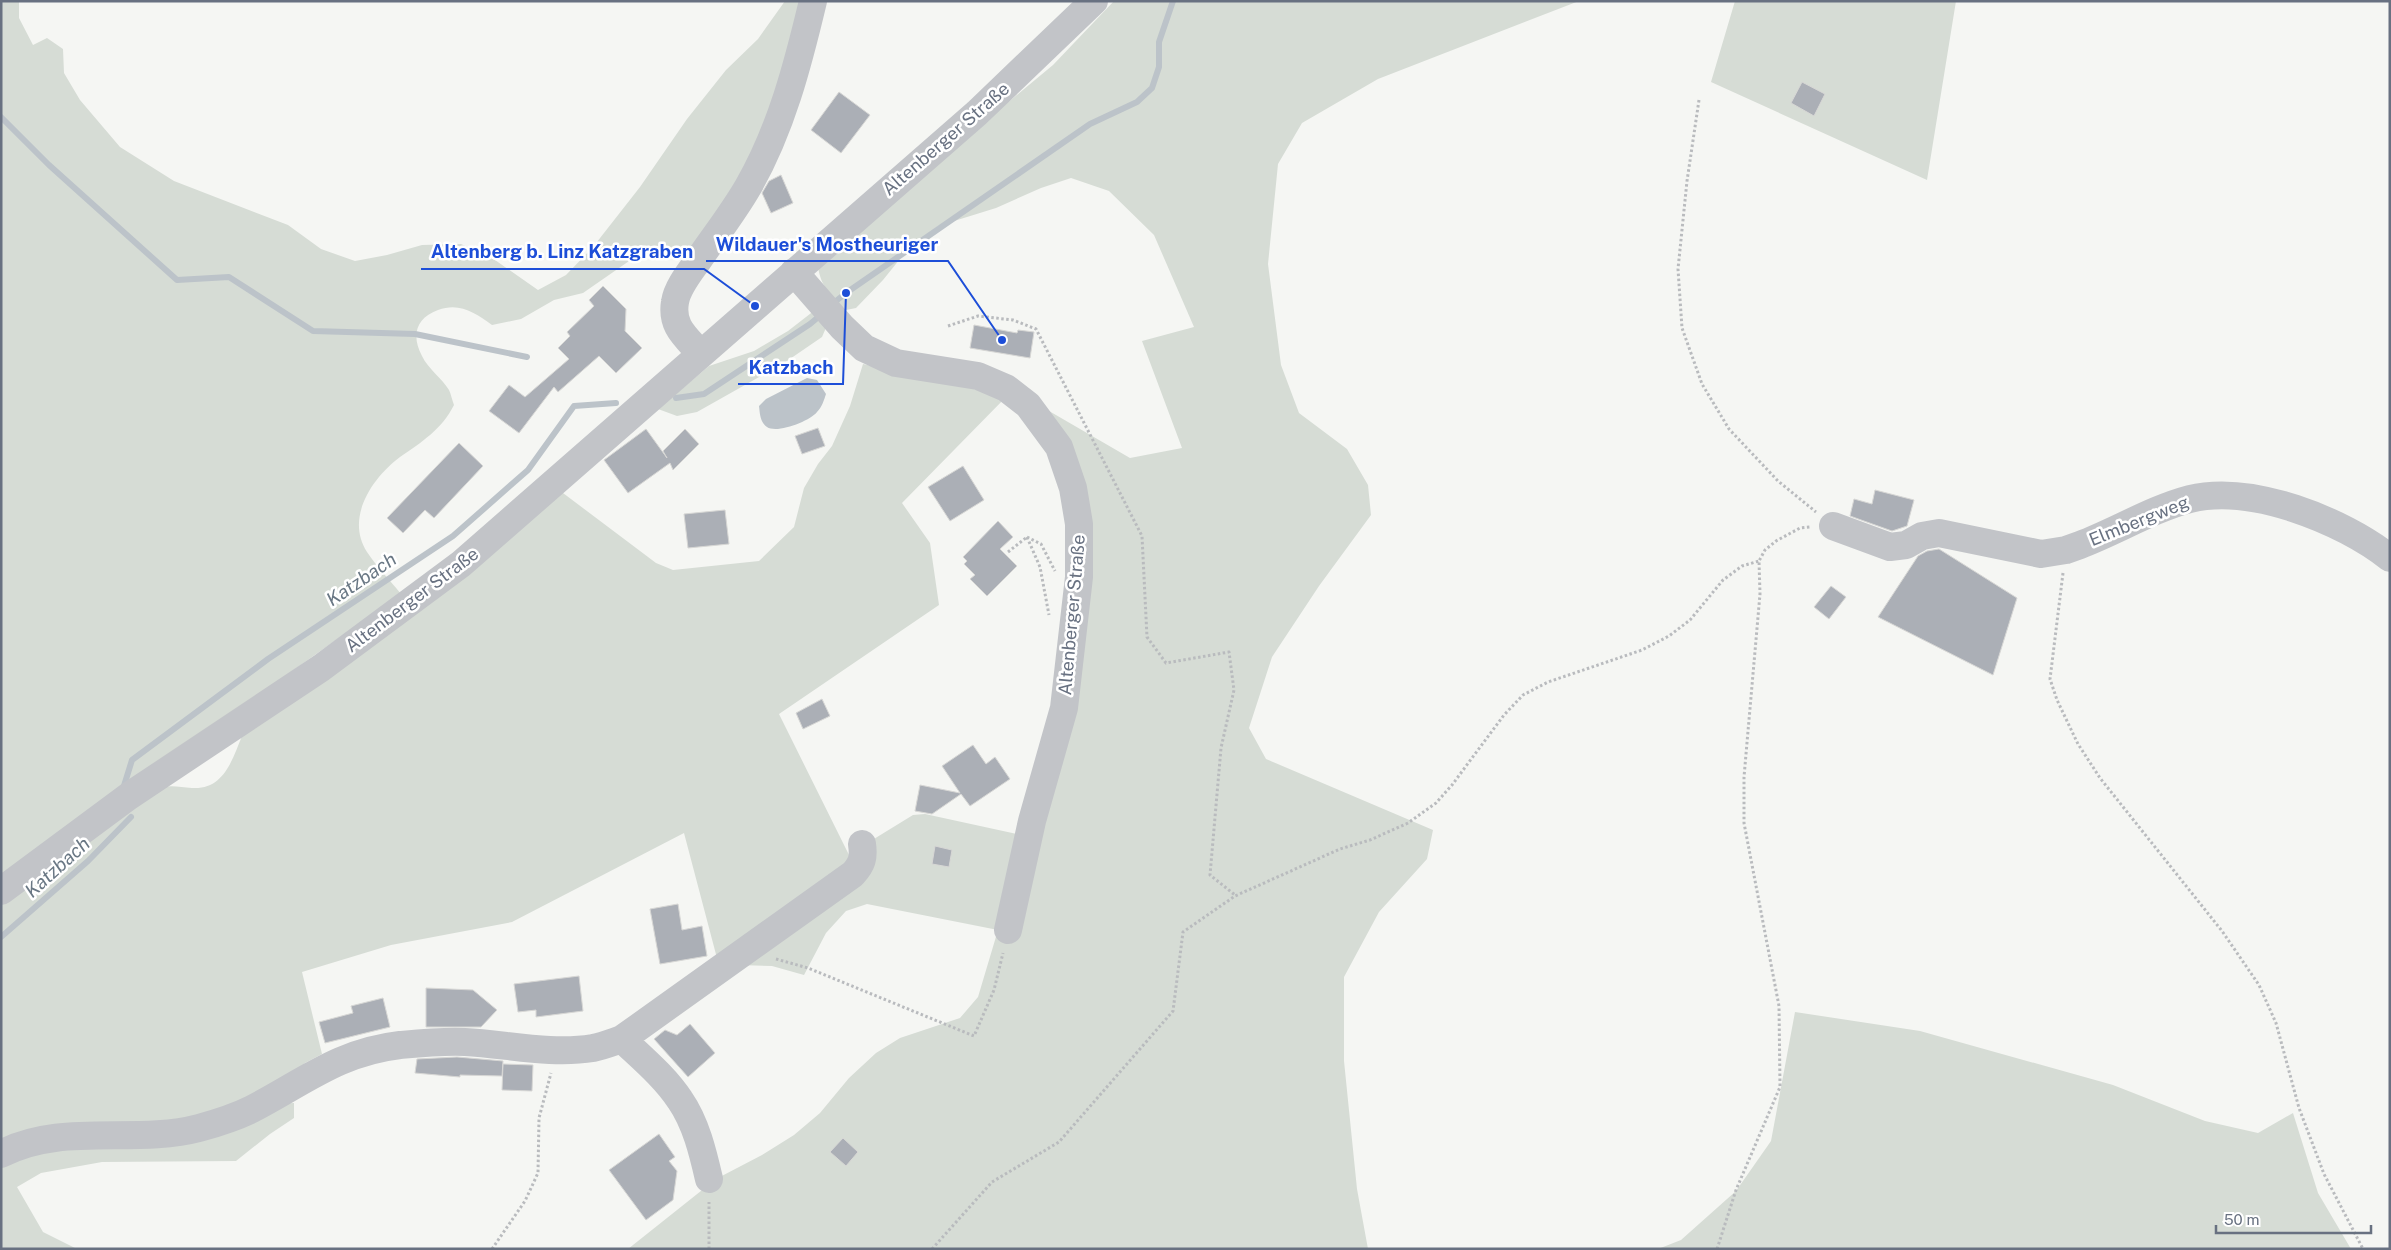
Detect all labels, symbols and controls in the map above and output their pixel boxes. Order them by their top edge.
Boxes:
street label: Altenberger Straße [878,78,1013,199]
callout: Wildauer's Mostheuriger [706,227,948,261]
text: Wildauer's Mostheuriger [716,233,938,255]
callout: Altenberg b. Linz Katzgraben [421,235,704,269]
text: Altenberg b. Linz Katzgraben [431,240,693,262]
callout: Katzbach [738,350,843,384]
text: Katzbach [749,356,833,378]
street label: Elmbergweg [2086,491,2192,550]
street label: Altenberger Straße [1054,534,1089,696]
street label: Altenberger Straße [341,543,482,657]
water label: Katzbach [322,548,400,610]
water label: Katzbach [20,832,94,902]
scale bar [2216,1202,2371,1234]
text: 50 m [2224,1211,2259,1228]

